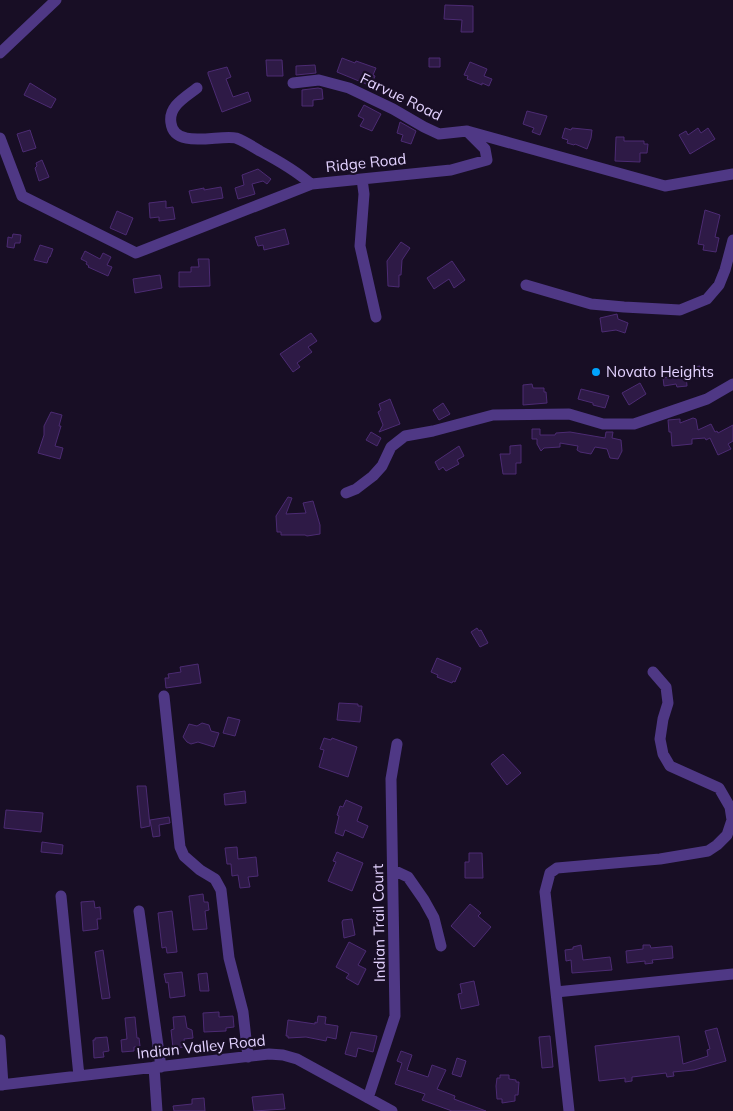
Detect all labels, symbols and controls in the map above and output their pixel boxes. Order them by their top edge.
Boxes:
street label: Farvue Road [357,69,445,124]
street label: Ridge Road [325,149,407,176]
place label: Novato Heights [606,362,714,381]
marker: Novato Heights [590,366,602,378]
street label: Indian Trail Court [368,864,389,982]
street label: Indian Valley Road [136,1030,266,1063]

